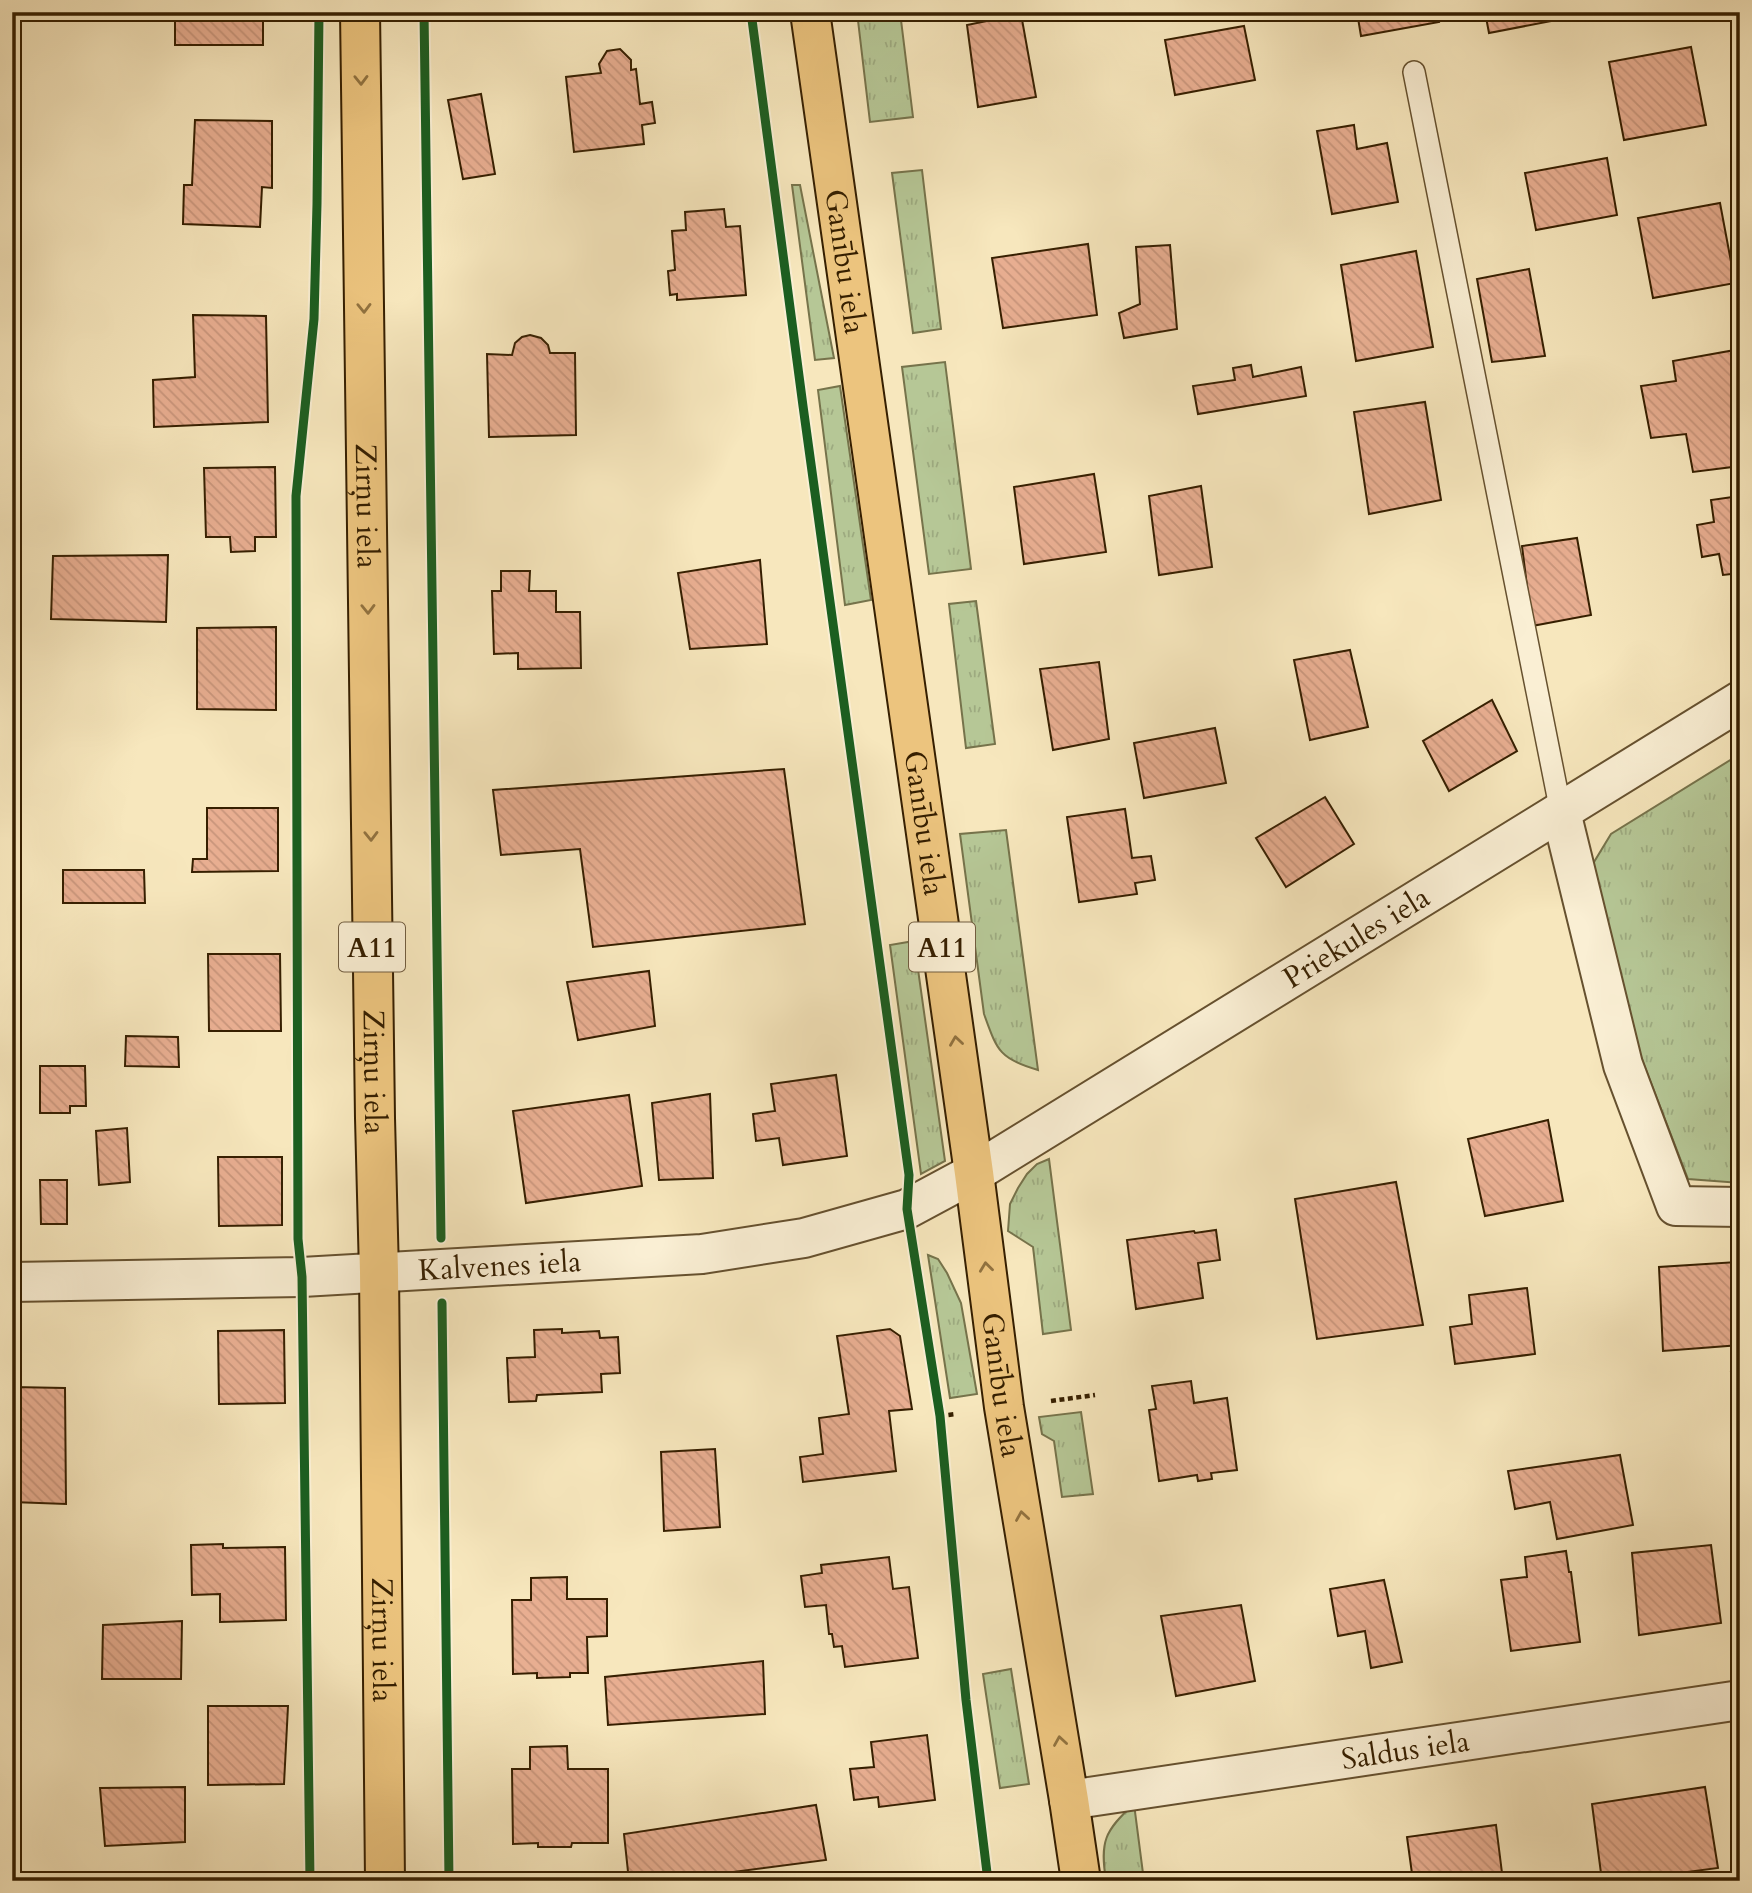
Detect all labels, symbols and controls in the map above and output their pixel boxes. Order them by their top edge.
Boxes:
one-way arrow [353,76,369,86]
street label: Ganību iela [814,186,875,337]
one-way arrow [356,303,372,314]
street label: Zirņu iela [345,443,388,569]
one-way arrow [360,604,376,615]
street label: Ganību iela [894,748,955,898]
one-way arrow [363,832,379,842]
street label: Priekules iela [1275,877,1438,999]
road number: A11 [339,922,405,972]
road number: A11 [909,922,975,972]
street label: Zirņu iela [353,1009,395,1135]
one-way arrow [948,1036,963,1047]
street label: Kalvenes iela [417,1241,582,1291]
one-way arrow [979,1261,994,1273]
street label: Ganību iela [971,1310,1032,1460]
one-way arrow [1015,1510,1030,1522]
street label: Zirņu iela [361,1577,403,1703]
street label: Saldus iela [1339,1721,1472,1780]
one-way arrow [1053,1735,1068,1747]

